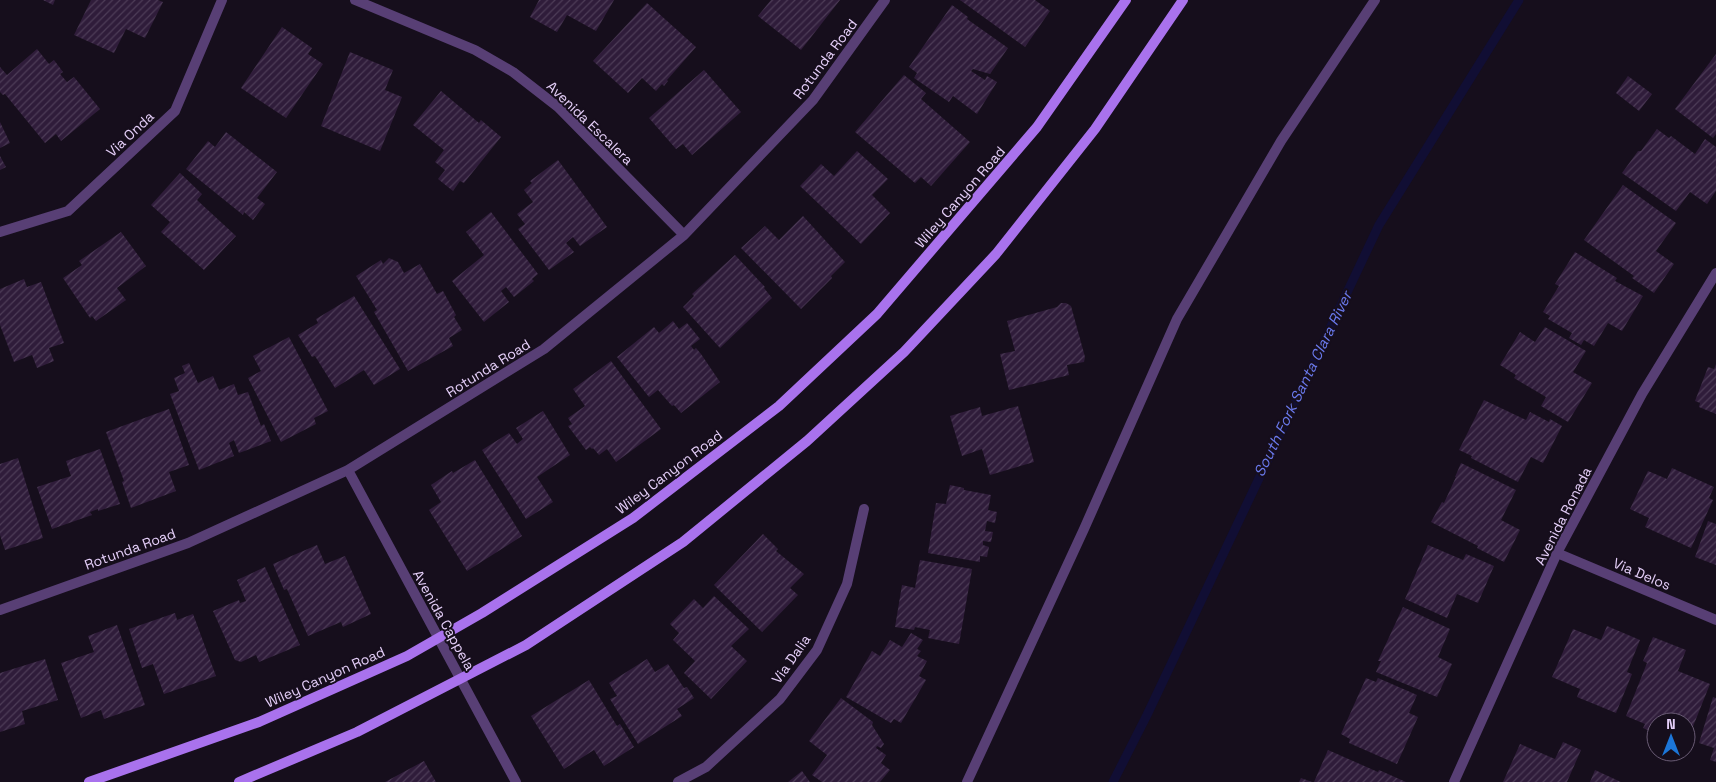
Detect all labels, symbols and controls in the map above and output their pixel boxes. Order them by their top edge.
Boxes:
street label: Rotunda Road [789,15,861,103]
street label: Avenida Escalera [543,77,637,169]
street label: Via Onda [102,107,158,161]
street label: Wiley Canyon Road [911,142,1009,252]
water label: South Fork Santa Clara River [1249,287,1356,480]
street label: Rotunda Road [443,335,533,401]
street label: Wiley Canyon Road [612,426,726,518]
street label: Avenida Ronada [1531,464,1595,568]
street label: Rotunda Road [82,524,178,574]
street label: Via Delos [1611,554,1673,594]
street label: Avenida Cappela [409,567,479,673]
street label: Via Dalia [768,631,814,687]
street label: Wiley Canyon Road [262,643,388,711]
north arrow [1646,712,1696,762]
text: N [1666,715,1676,733]

